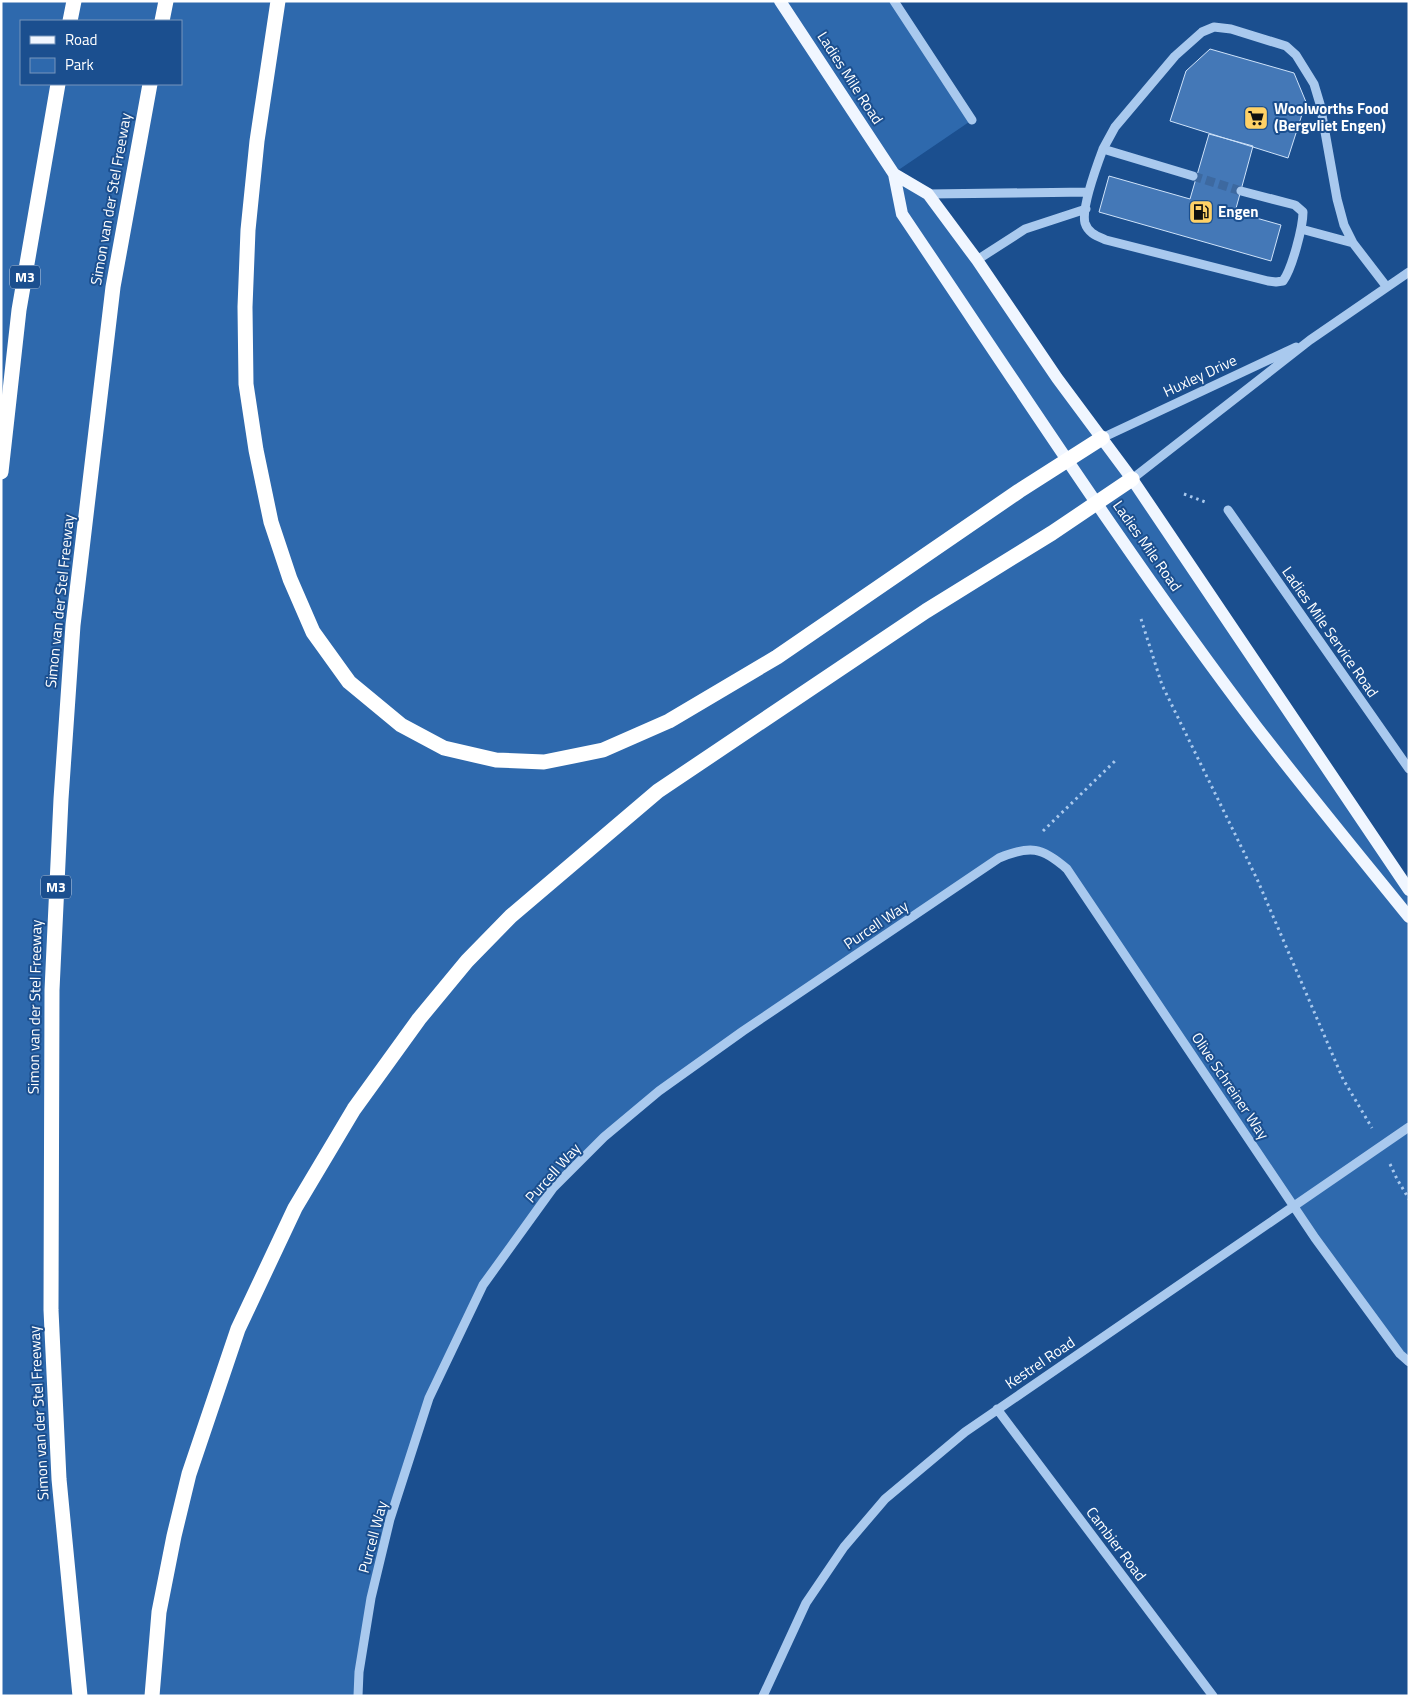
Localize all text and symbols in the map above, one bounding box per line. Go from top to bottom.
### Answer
legend [20,20,182,85]
street label: Ladies Mile Road [812,27,889,129]
text: Road [65,28,97,51]
text: Park [65,53,94,76]
place label: Woolworths Food (Bergvliet Engen) [1274,97,1389,137]
supermarket icon: Woolworths Food (Bergvliet Engen) [1243,105,1269,131]
street label: Simon van der Stel Freeway [84,111,137,287]
fuel station icon: Engen [1188,199,1214,225]
place label: Engen [1218,200,1259,223]
road number: M3 [10,266,40,288]
street label: Huxley Drive [1159,348,1241,403]
street label: Ladies Mile Road [1107,496,1187,596]
street label: Simon van der Stel Freeway [39,513,80,689]
street label: Ladies Mile Service Road [1276,562,1384,702]
road number: M3 [41,876,71,899]
street label: Purcell Way [839,894,913,955]
street label: Simon van der Stel Freeway [21,920,48,1094]
street label: Olive Schreiner Way [1186,1027,1275,1144]
street label: Purcell Way [519,1138,586,1208]
street label: Simon van der Stel Freeway [22,1325,55,1501]
street label: Kestrel Road [1000,1331,1079,1394]
street label: Purcell Way [352,1498,393,1576]
street label: Cambier Road [1081,1502,1152,1586]

